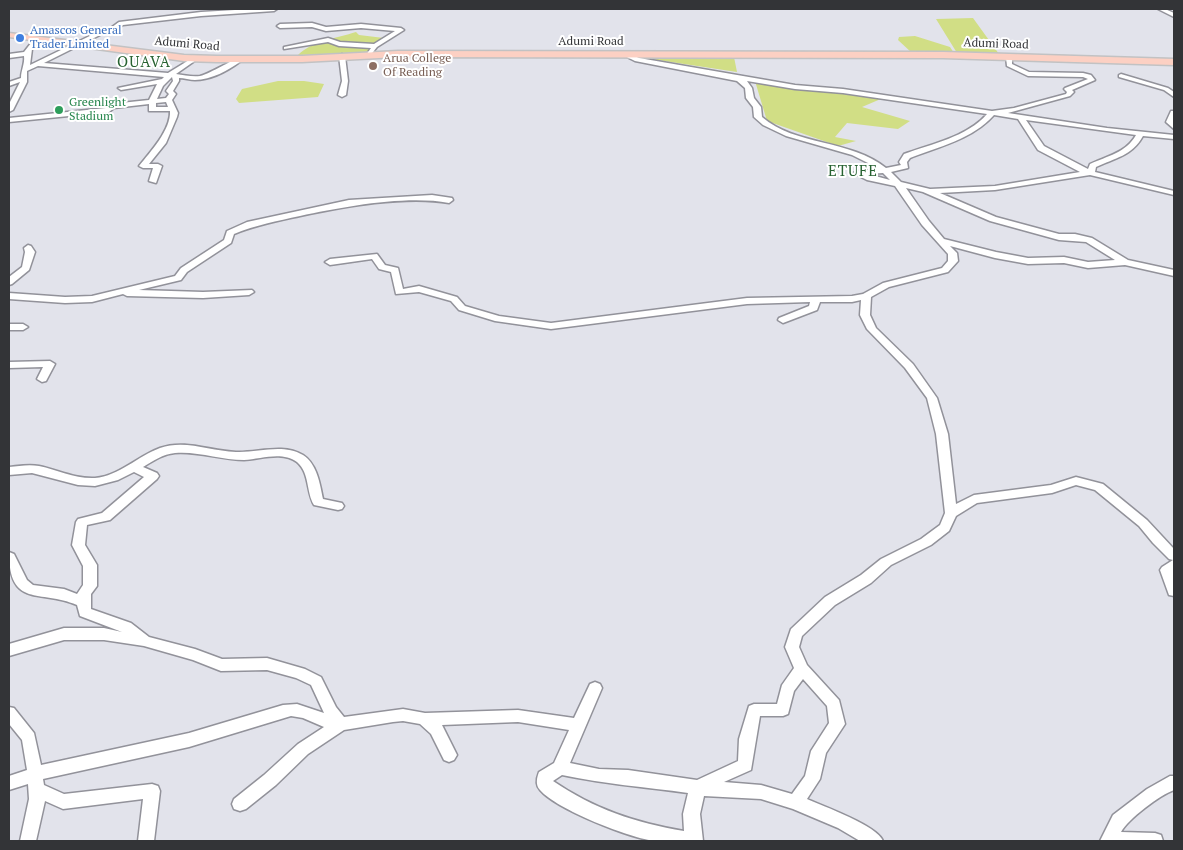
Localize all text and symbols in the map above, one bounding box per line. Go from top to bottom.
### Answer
place label: Amascos General Trader Limited [30,24,122,52]
marker: Amascos General Trader Limited [14,32,26,44]
street label: Adumi Road [154,34,220,54]
street label: Adumi Road [558,35,624,49]
street label: Adumi Road [963,36,1029,52]
place label: Arua College Of Reading [383,52,451,80]
district label: OUAVA [116,54,172,72]
marker: Arua College Of Reading [367,60,379,72]
place label: Greenlight Stadium [69,96,126,124]
marker: Greenlight Stadium [53,104,65,116]
district label: ETUFE [827,163,879,181]

